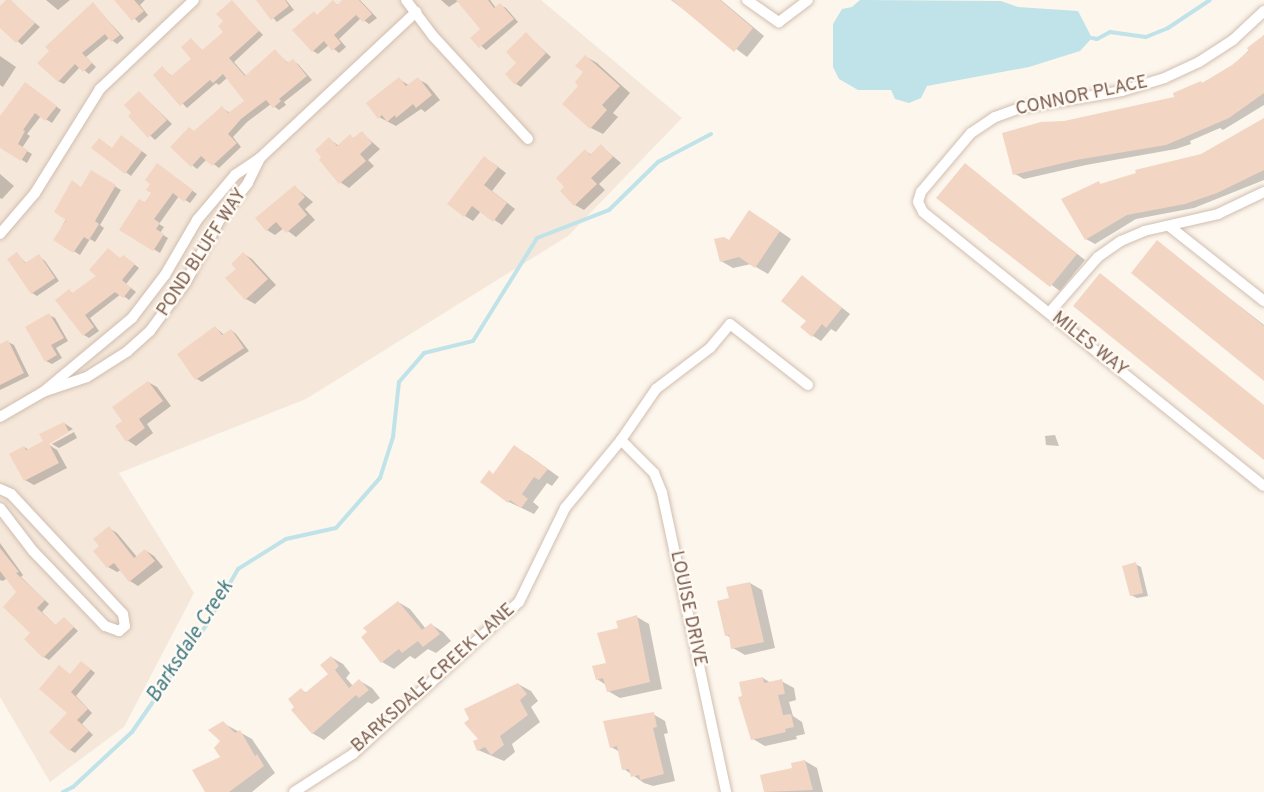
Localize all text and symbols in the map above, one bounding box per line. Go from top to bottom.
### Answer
street label: CONNOR PLACE [1014,72,1150,122]
street label: POND BLUFF WAY [154,185,252,321]
street label: MILES WAY [1047,308,1131,382]
street label: LOUISE DRIVE [664,549,710,669]
water label: Barksdale Creek [143,577,239,707]
street label: BARKSDALE CREEK LANE [348,600,520,758]

